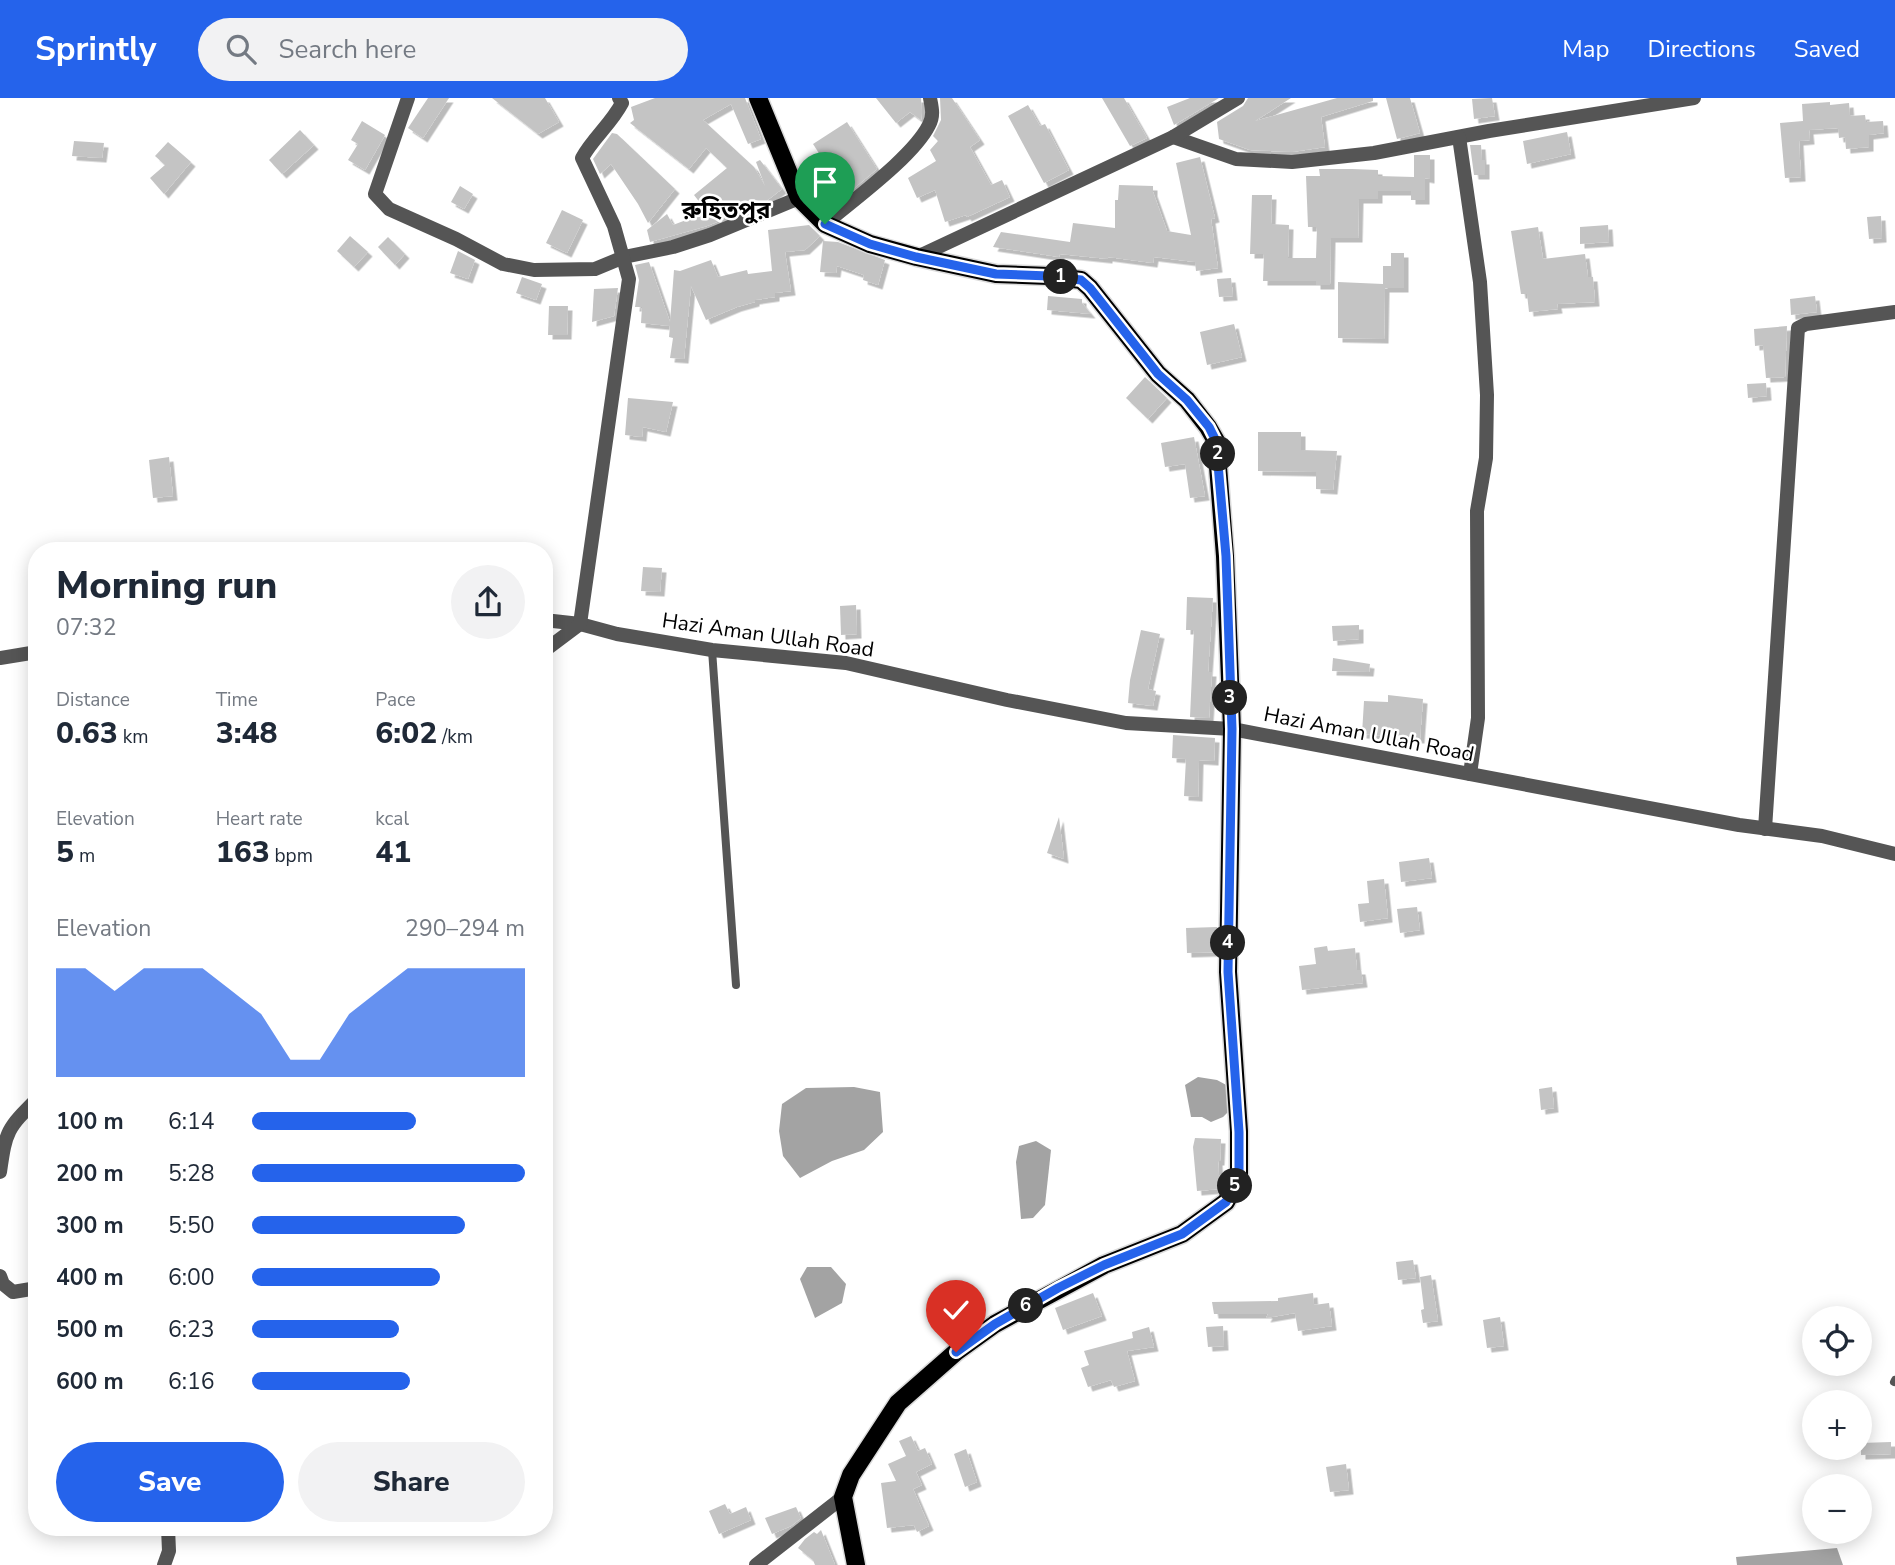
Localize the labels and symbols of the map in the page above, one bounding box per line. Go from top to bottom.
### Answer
pin [795,152,855,224]
district label: রুহিতপুর [681,194,771,226]
pin: 1 [1044,260,1078,294]
pin: 2 [1200,436,1236,472]
street label: Hazi Aman Ullah Road [660,606,876,664]
pin: 3 [1212,680,1248,716]
street label: Hazi Aman Ullah Road [1261,700,1477,768]
pin: 4 [1210,926,1246,960]
pin: 5 [1218,1168,1252,1204]
pin [926,1280,986,1352]
pin: 6 [1009,1288,1044,1324]

